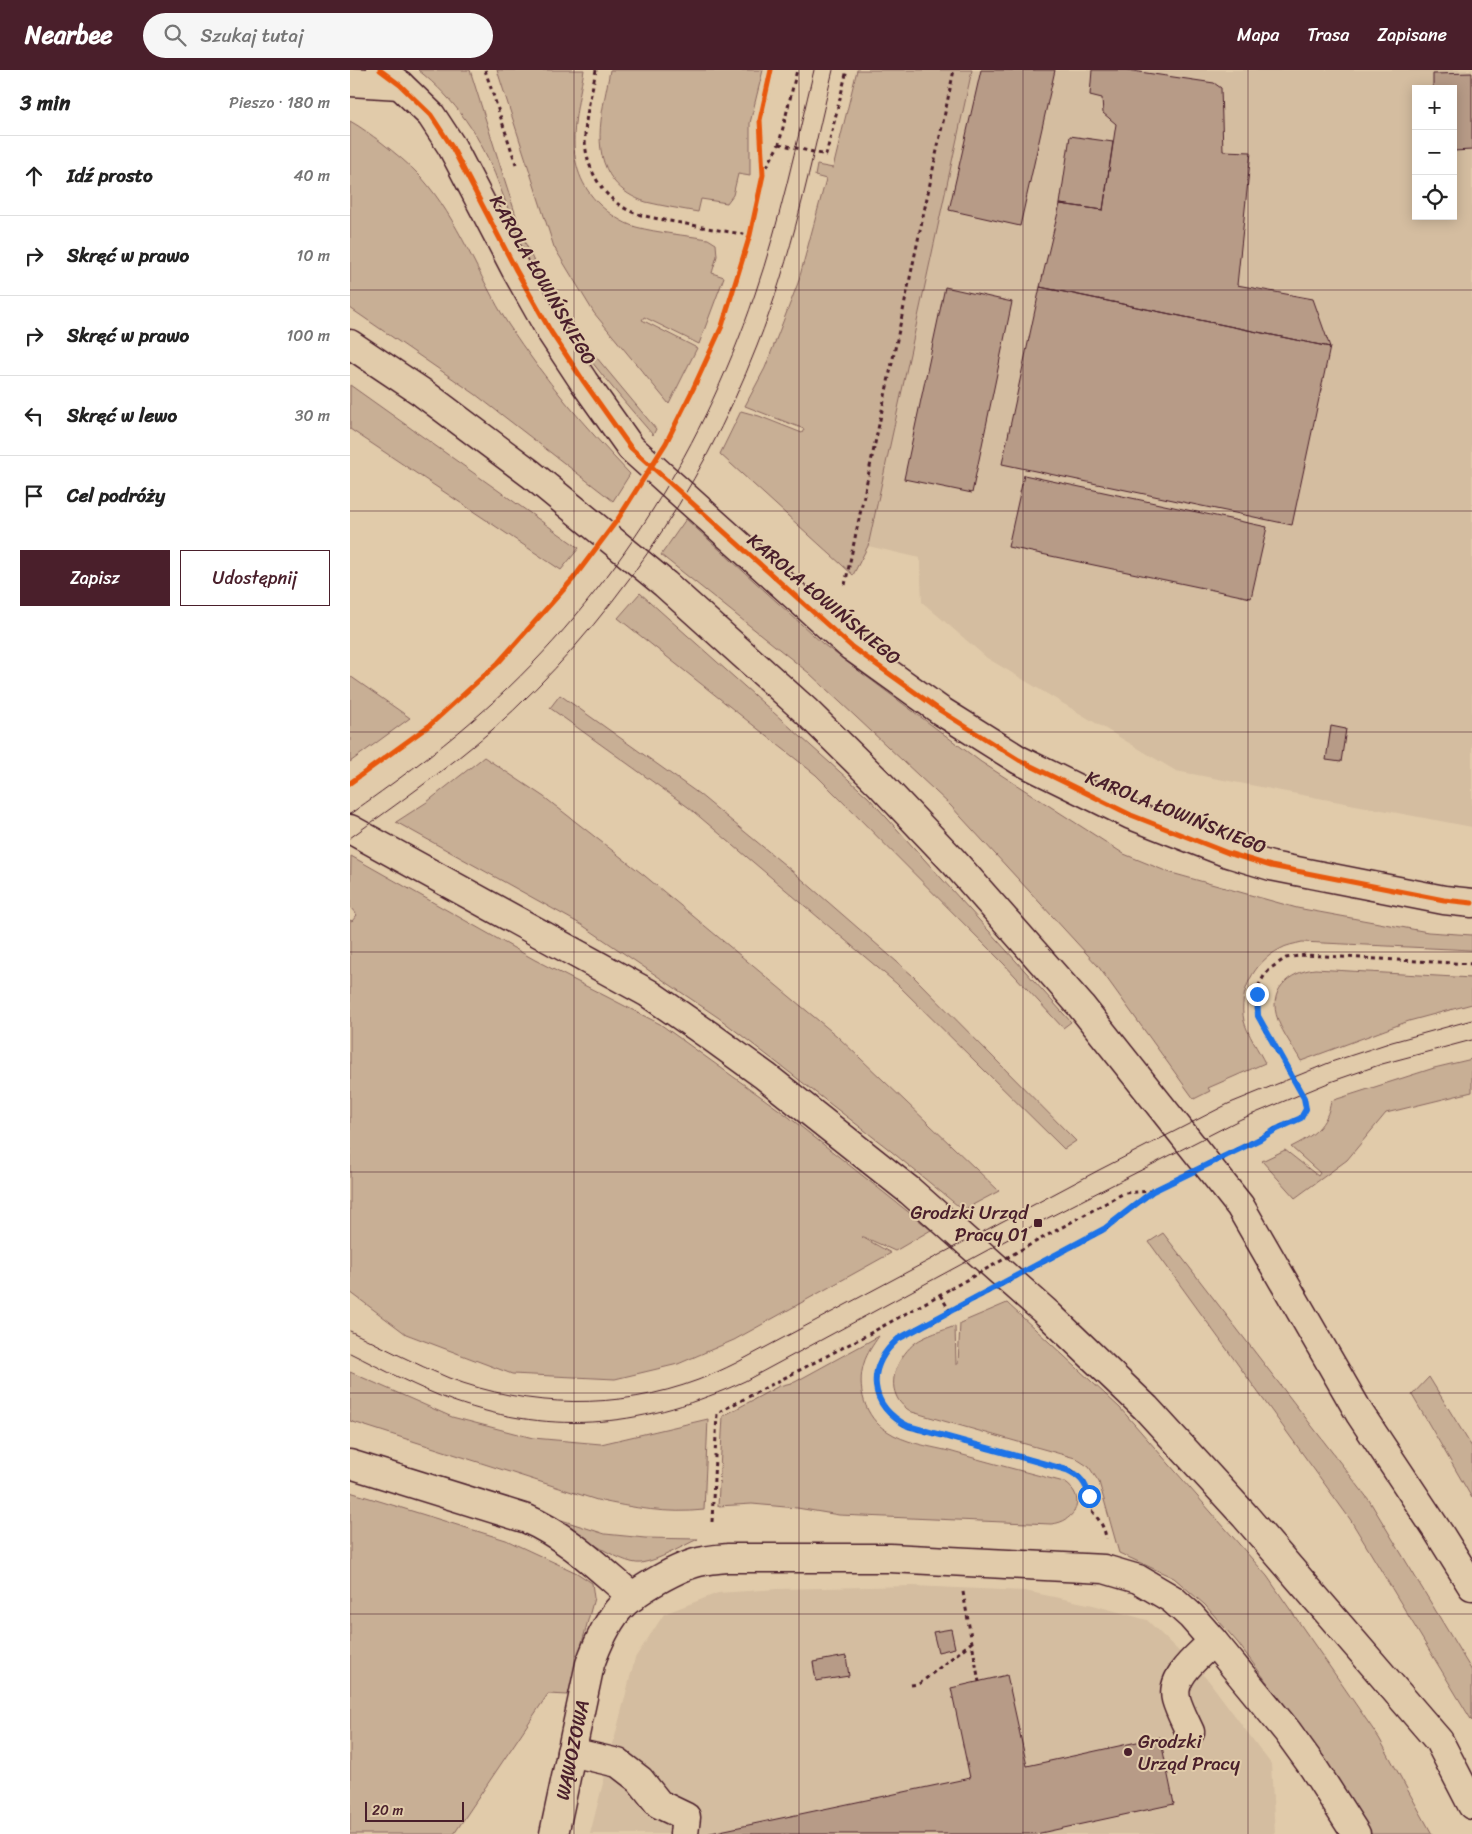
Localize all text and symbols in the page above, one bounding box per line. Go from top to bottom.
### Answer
search box [143,13,493,58]
text: Nearbee [25,14,113,56]
text: Szukaj tutaj [201,19,304,52]
text: Mapa [1237,19,1279,51]
text: Trasa [1307,19,1349,51]
text: Zapisane [1377,19,1447,51]
icon: search [161,21,189,49]
text: 3 min [20,84,70,122]
map controls [1412,85,1457,220]
button: + [1412,85,1457,130]
text: Pieszo · 180 m [229,88,330,117]
button: − [1412,130,1457,175]
text: Idź prosto [67,159,153,192]
text: 40 m [293,161,330,190]
icon: ahead [20,162,48,190]
button: locate [1412,175,1457,220]
street label: KAROLA ŁOWIŃSKIEGO [481,188,605,372]
text: Skręć w prawo [67,239,189,272]
text: 10 m [297,241,330,270]
icon: right [20,242,48,270]
text: Skręć w prawo [67,319,189,352]
text: 100 m [286,321,330,350]
icon: right [20,322,48,350]
text: Skręć w lewo [67,399,177,432]
text: 30 m [295,401,330,430]
icon: left [20,402,48,430]
text: Cel podróży [67,479,165,512]
icon: arrive [20,482,48,510]
street label: KAROLA ŁOWIŃSKIEGO [740,524,908,674]
button: Zapisz [20,550,170,606]
button: Udostępnij [180,550,330,606]
street label: KAROLA ŁOWIŃSKIEGO [1081,761,1271,863]
route end [1246,983,1269,1006]
place label: Grodzki Urząd Pracy 01 [910,1196,1030,1251]
marker: Grodzki Urząd Pracy 01 [1032,1217,1044,1229]
route start [1078,1485,1101,1508]
street label: WĄWOZOWA [545,1697,598,1803]
place label: Grodzki Urząd Pracy [1138,1725,1240,1780]
marker: Grodzki Urząd Pracy [1122,1746,1134,1758]
text: 20 m [372,1798,403,1823]
scale bar [365,1799,464,1822]

